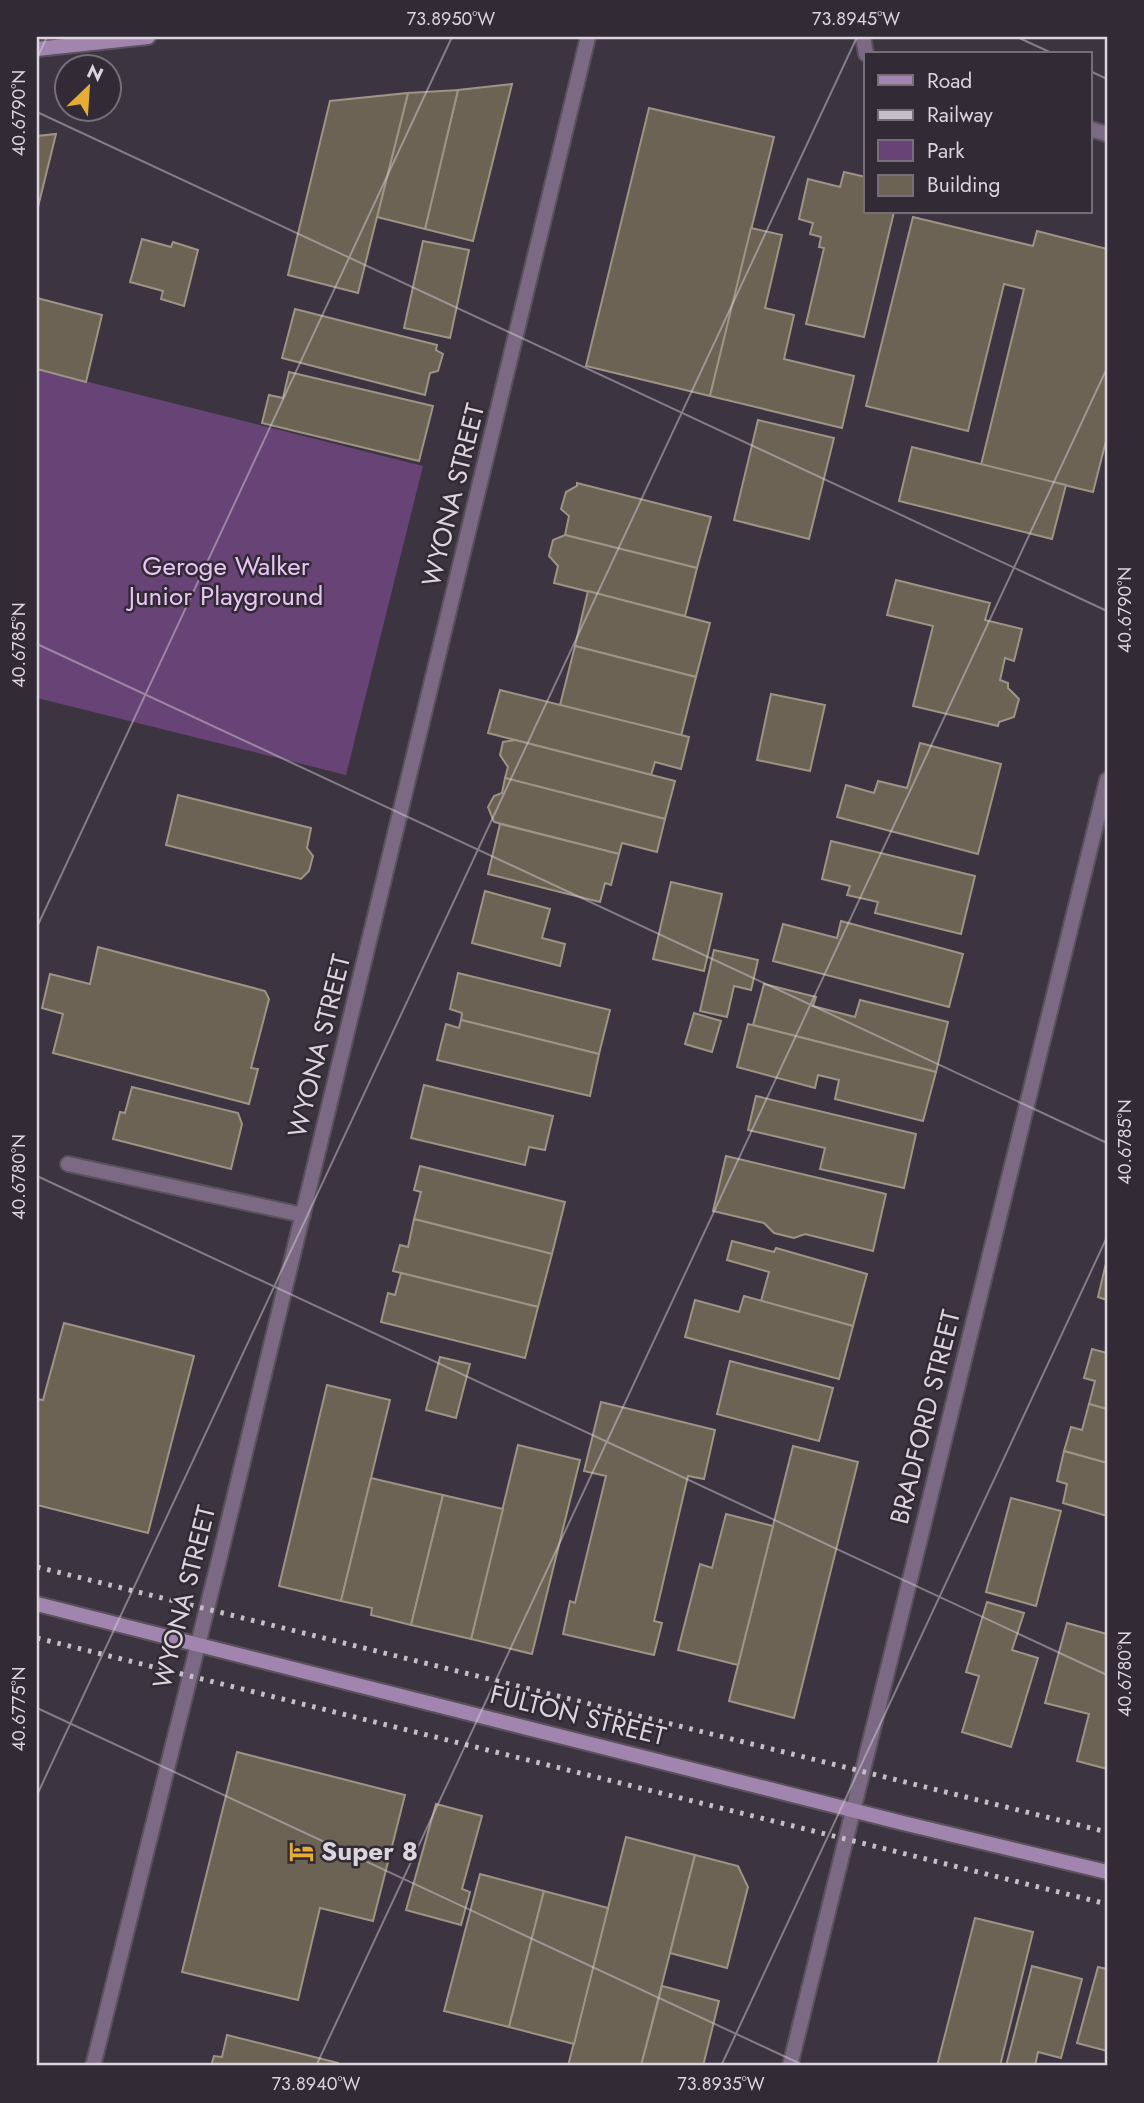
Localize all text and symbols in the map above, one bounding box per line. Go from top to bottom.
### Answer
text: 73.8950°W [407,6,495,32]
text: 73.8945°W [812,6,900,32]
north arrow [52,52,122,122]
legend [864,52,1092,214]
text: N [82,58,108,88]
text: Road [927,66,972,96]
text: 40.6790°N [6,70,32,156]
text: Railway [927,100,993,130]
text: Park [927,136,965,166]
text: Building [927,170,1000,200]
street label: WYONA STREET [412,400,494,590]
park label: Geroge Walker Junior Playground [126,547,323,615]
text: 40.6790°N [1112,567,1138,653]
text: 40.6785°N [6,602,32,688]
street label: WYONA STREET [278,951,360,1141]
text: 40.6785°N [1112,1099,1138,1185]
text: 40.6780°N [6,1134,32,1220]
street label: BRADFORD STREET [880,1306,970,1528]
street label: WYONA STREET [143,1502,225,1692]
text: 40.6780°N [1112,1631,1138,1717]
text: 40.6775°N [6,1666,32,1752]
street label: FULTON STREET [486,1675,670,1755]
place label: Super 8 [321,1832,418,1870]
hotel icon: Super 8 [287,1837,315,1865]
text: 73.8940°W [272,2071,361,2097]
text: 73.8935°W [677,2071,765,2097]

